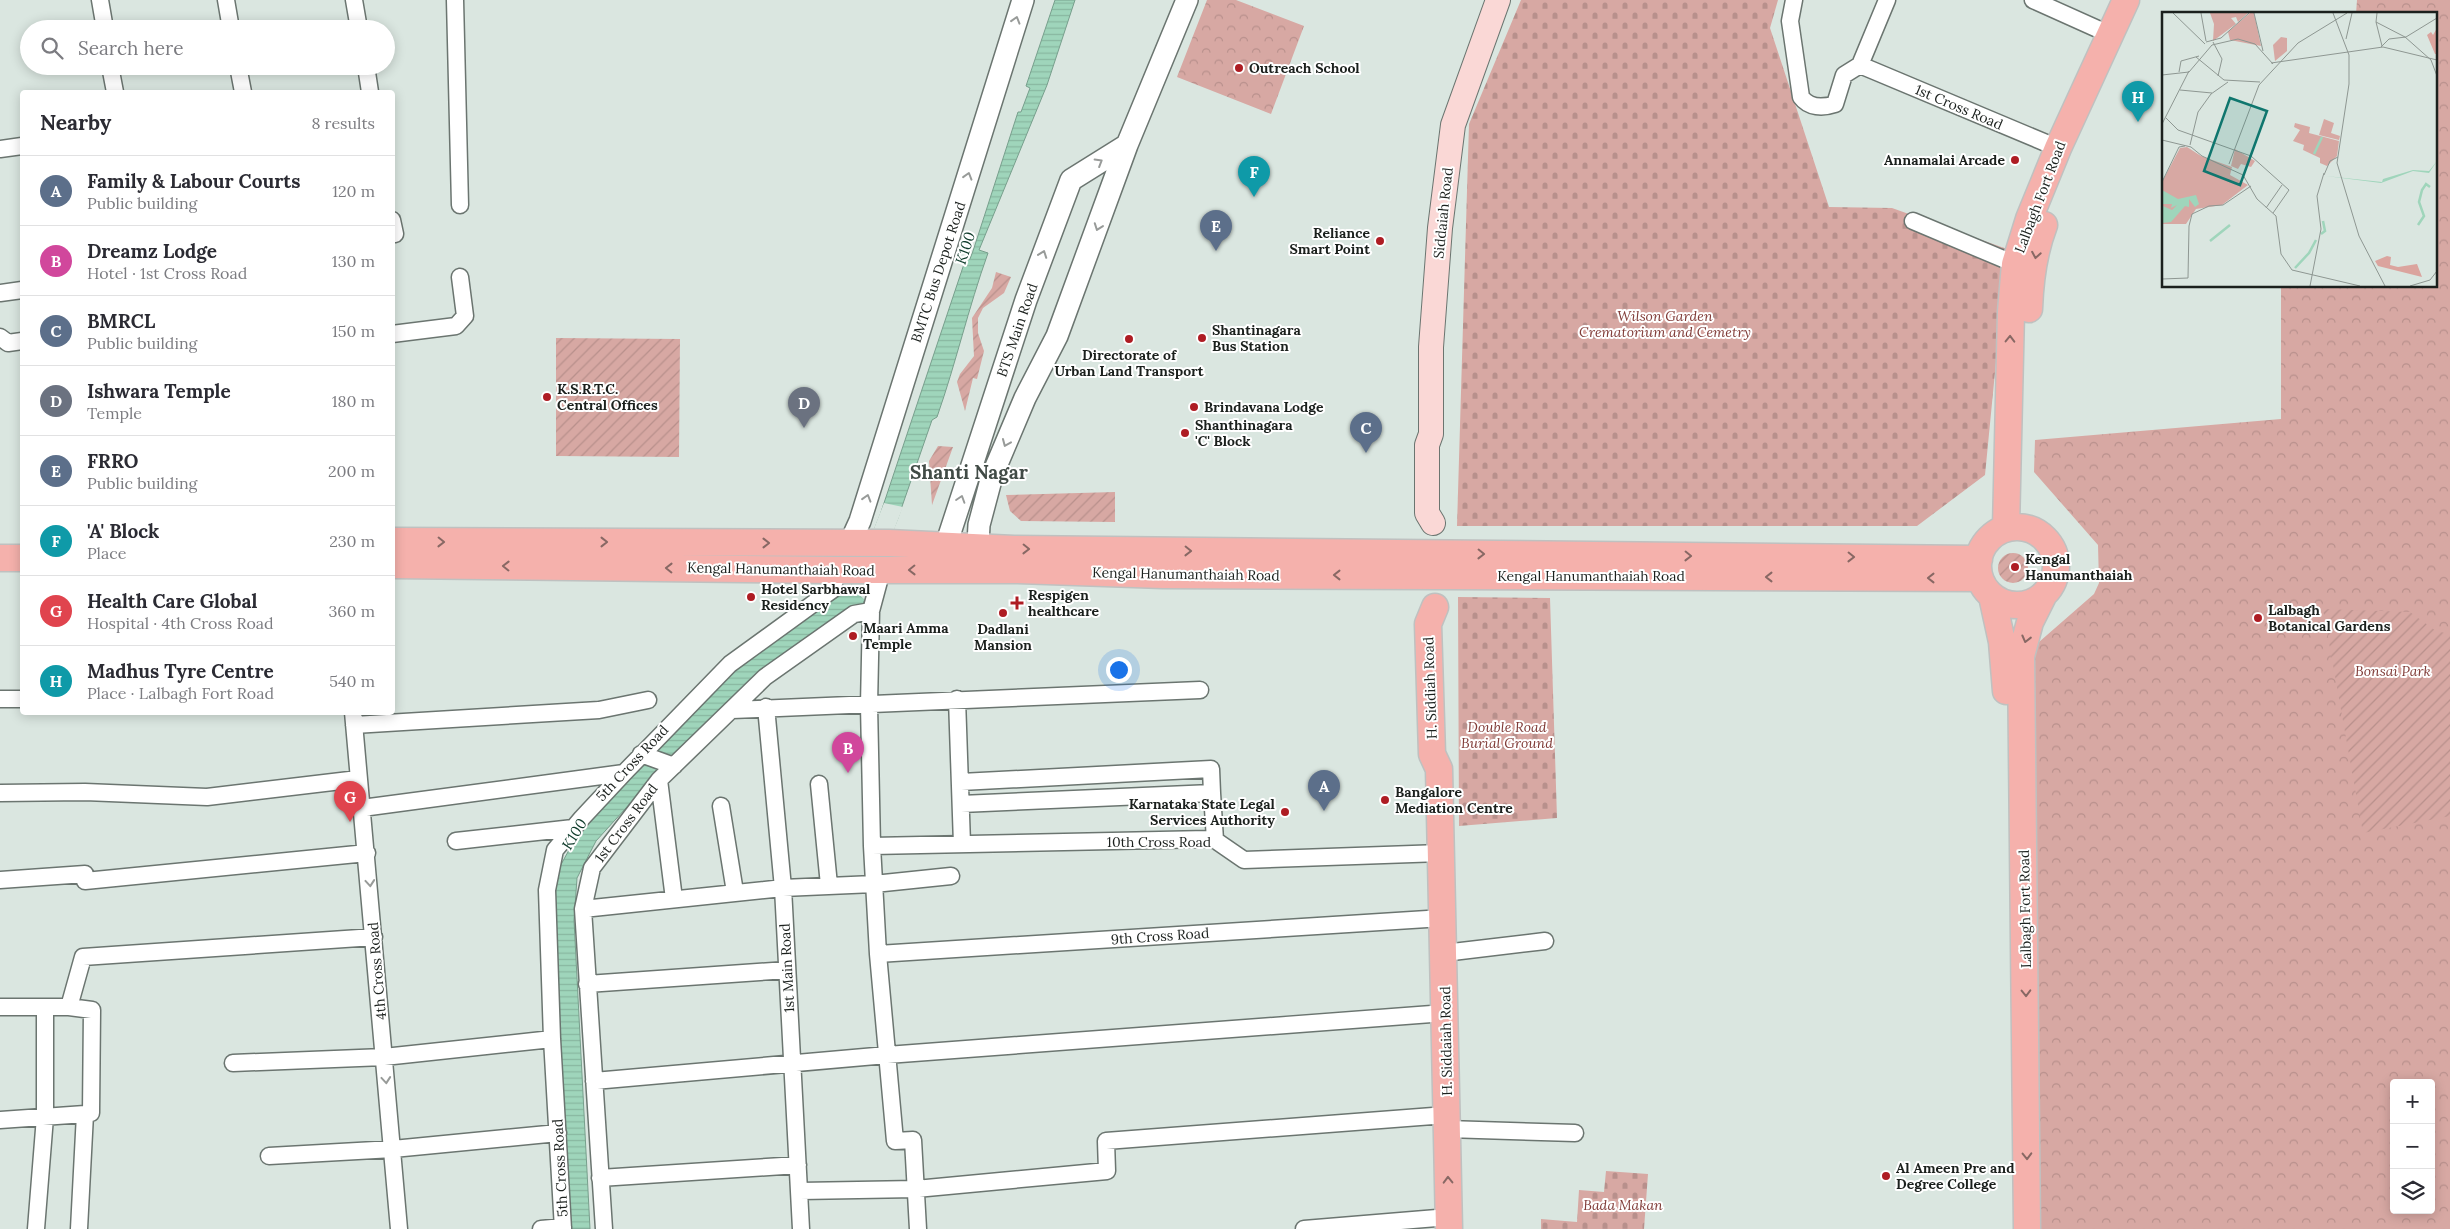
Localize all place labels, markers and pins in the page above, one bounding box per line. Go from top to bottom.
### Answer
place label: Outreach School [1249,59,1360,77]
marker: Outreach School [1233,62,1245,74]
pin: H [2122,81,2154,122]
place label: Annamalai Arcade [1884,151,2005,169]
marker: Annamalai Arcade [2009,154,2021,166]
pin: F [1238,156,1270,197]
pin: E [1200,210,1232,251]
place label: Reliance Smart Point [1290,224,1370,258]
marker: Reliance Smart Point [1374,235,1386,247]
place label: Shantinagara Bus Station [1212,321,1302,355]
marker: Shantinagara Bus Station [1196,332,1208,344]
marker: Directorate of Urban Land Transport [1123,333,1135,345]
place label: Directorate of Urban Land Transport [1054,346,1204,380]
place label: K.S.R.T.C. Central Offices [557,380,658,414]
pin: D [788,387,820,428]
marker: K.S.R.T.C. Central Offices [541,391,553,403]
place label: Brindavana Lodge [1204,398,1324,416]
marker: Brindavana Lodge [1188,401,1200,413]
pin: C [1350,412,1382,453]
place label: Shanthinagara 'C' Block [1195,416,1293,450]
marker: Shanthinagara 'C' Block [1179,427,1191,439]
place label: Kengal Hanumanthaiah [2025,550,2133,584]
marker: Kengal Hanumanthaiah [2009,561,2021,573]
place label: Hotel Sarbhawal Residency [761,580,871,614]
place label: Respigen healthcare [1028,586,1100,620]
marker: Hotel Sarbhawal Residency [745,591,757,603]
marker: Respigen healthcare [1010,596,1024,610]
place label: Lalbagh Botanical Gardens [2268,601,2391,635]
marker: Dadlani Mansion [997,607,1009,619]
marker: Lalbagh Botanical Gardens [2252,612,2264,624]
place label: Maari Amma Temple [863,619,949,653]
place label: Dadlani Mansion [974,620,1032,654]
marker: Maari Amma Temple [847,630,859,642]
pin: B [832,732,864,773]
pin: A [1308,770,1340,811]
pin: G [334,781,366,822]
place label: Bangalore Mediation Centre [1395,783,1513,817]
marker: Bangalore Mediation Centre [1379,794,1391,806]
place label: Karnataka State Legal Services Authority [1129,795,1276,829]
marker: Karnataka State Legal Services Authority [1279,806,1291,818]
place label: Al Ameen Pre and Degree College [1896,1159,2015,1193]
marker: Al Ameen Pre and Degree College [1880,1170,1892,1182]

